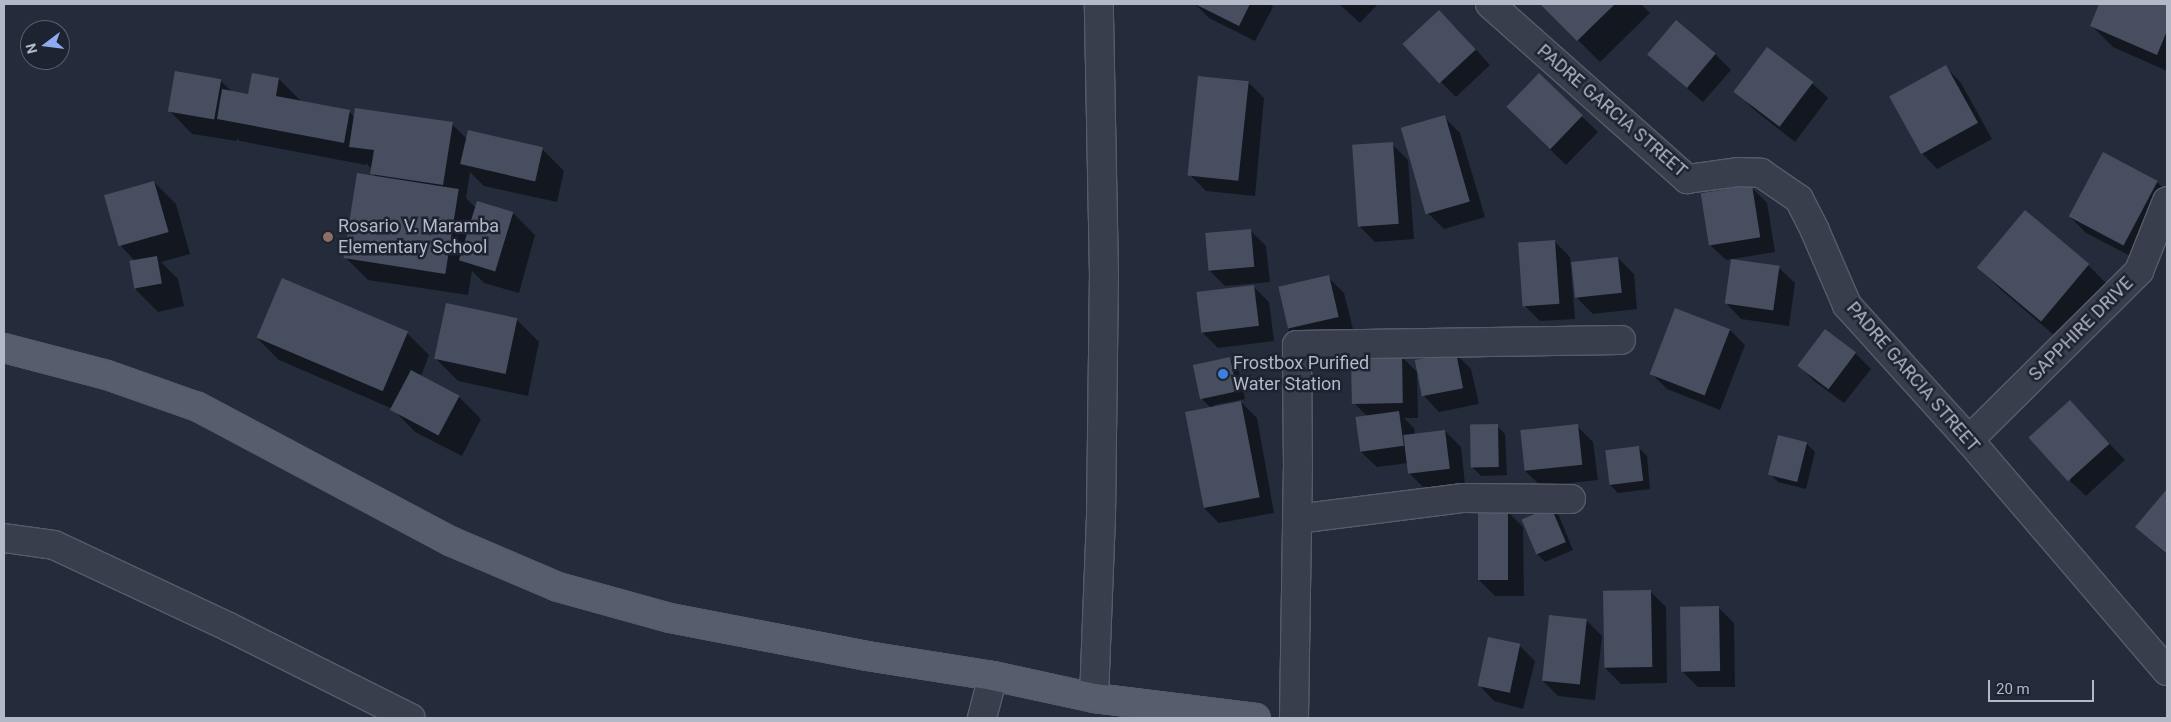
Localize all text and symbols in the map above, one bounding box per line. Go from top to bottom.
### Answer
north arrow [20,20,70,70]
street label: PADRE GARCIA STREET [1533,40,1691,182]
text: N [22,42,40,55]
place label: Rosario V. Maramba Elementary School [338,216,499,258]
marker: Rosario V. Maramba Elementary School [322,231,334,243]
street label: SAPPHIRE DRIVE [2025,273,2137,385]
street label: PADRE GARCIA STREET [1842,298,1984,456]
place label: Frostbox Purified Water Station [1233,353,1369,396]
marker: Frostbox Purified Water Station [1217,368,1229,380]
scale bar [1991,670,2097,702]
text: 20 m [1996,680,2030,698]

